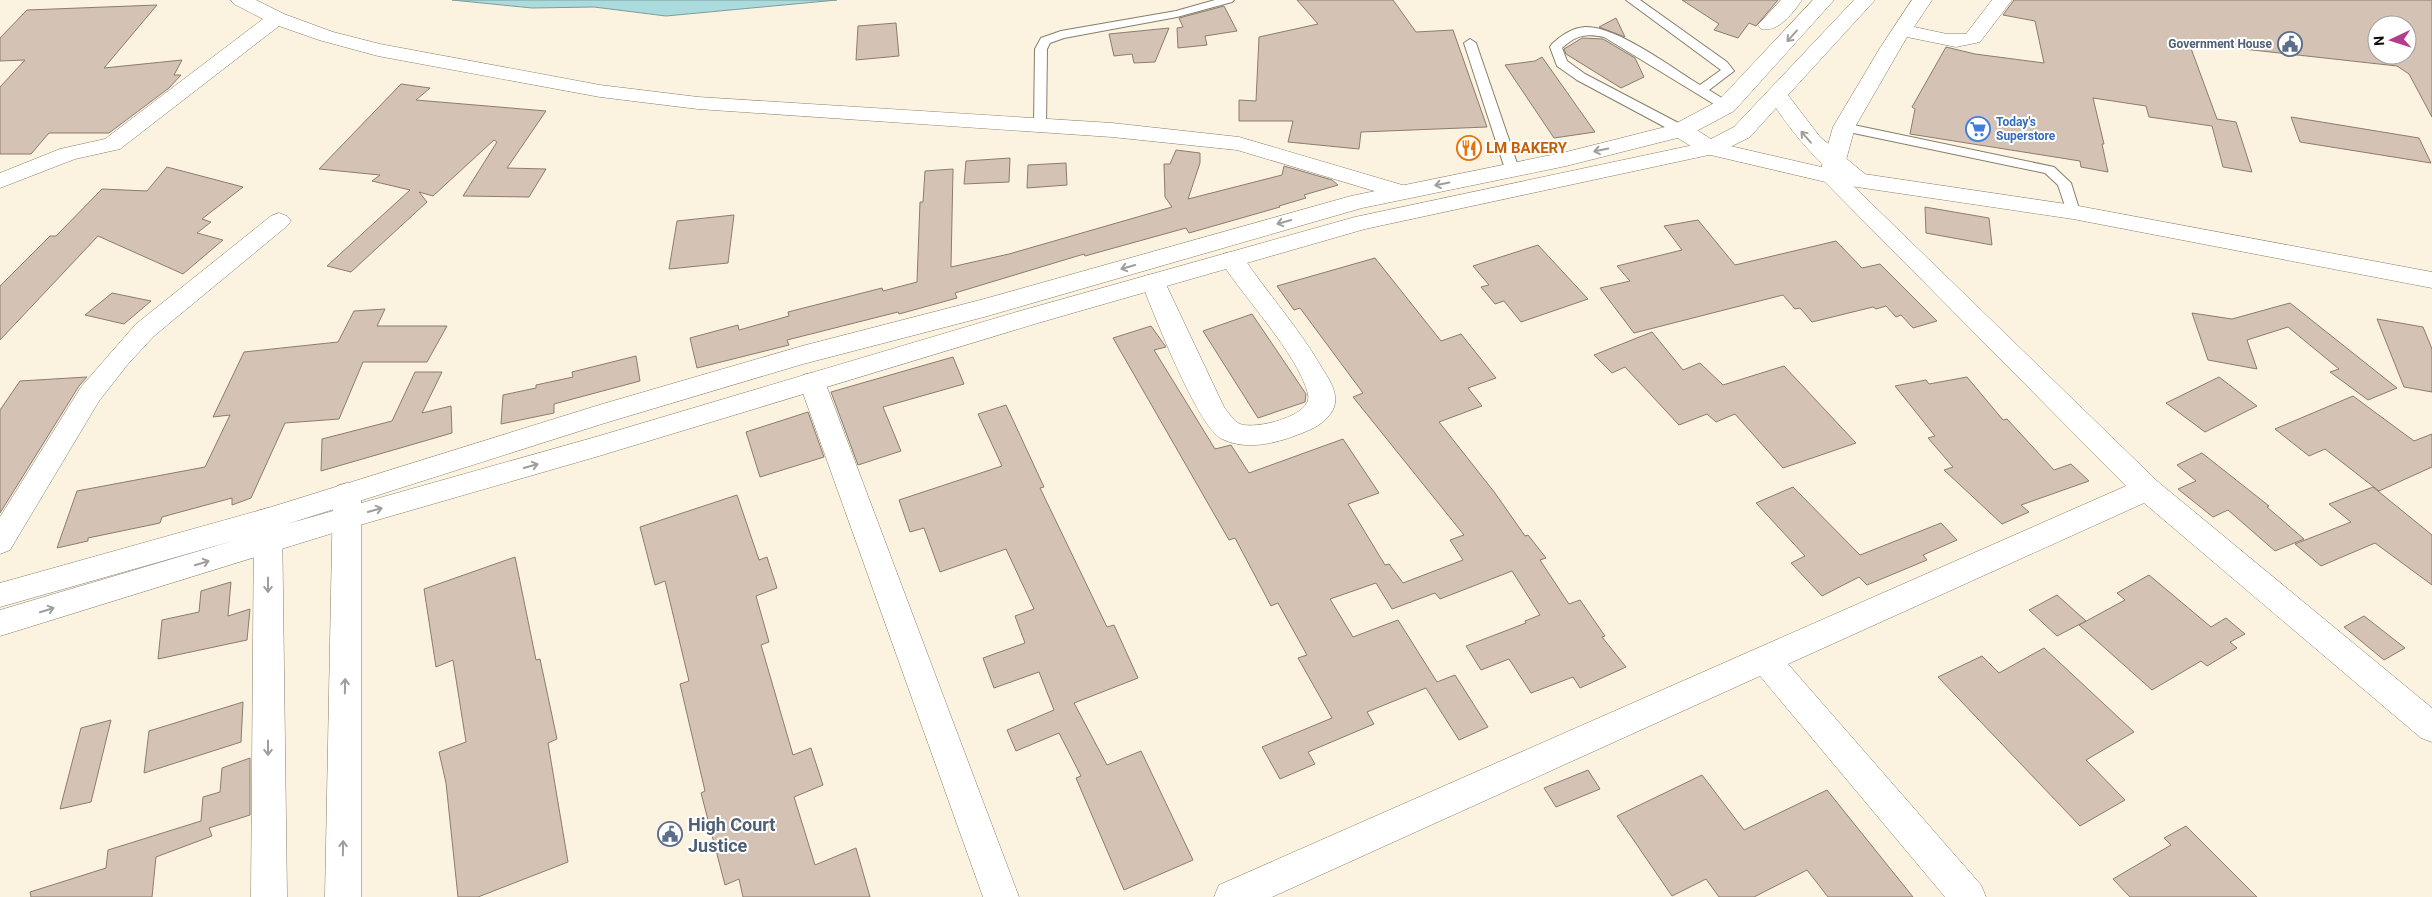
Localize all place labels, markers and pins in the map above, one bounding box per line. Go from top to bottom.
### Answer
public building icon: Government House [2277,31,2303,57]
place label: Government House [2168,37,2273,51]
place label: Today's Superstore [1996,115,2056,143]
supermarket icon: Today's Superstore [1965,116,1991,142]
restaurant icon: LM BAKERY [1456,135,1482,161]
place label: LM BAKERY [1486,139,1568,157]
place label: High Court Justice [688,814,775,856]
public building icon: High Court Justice [657,821,683,847]

